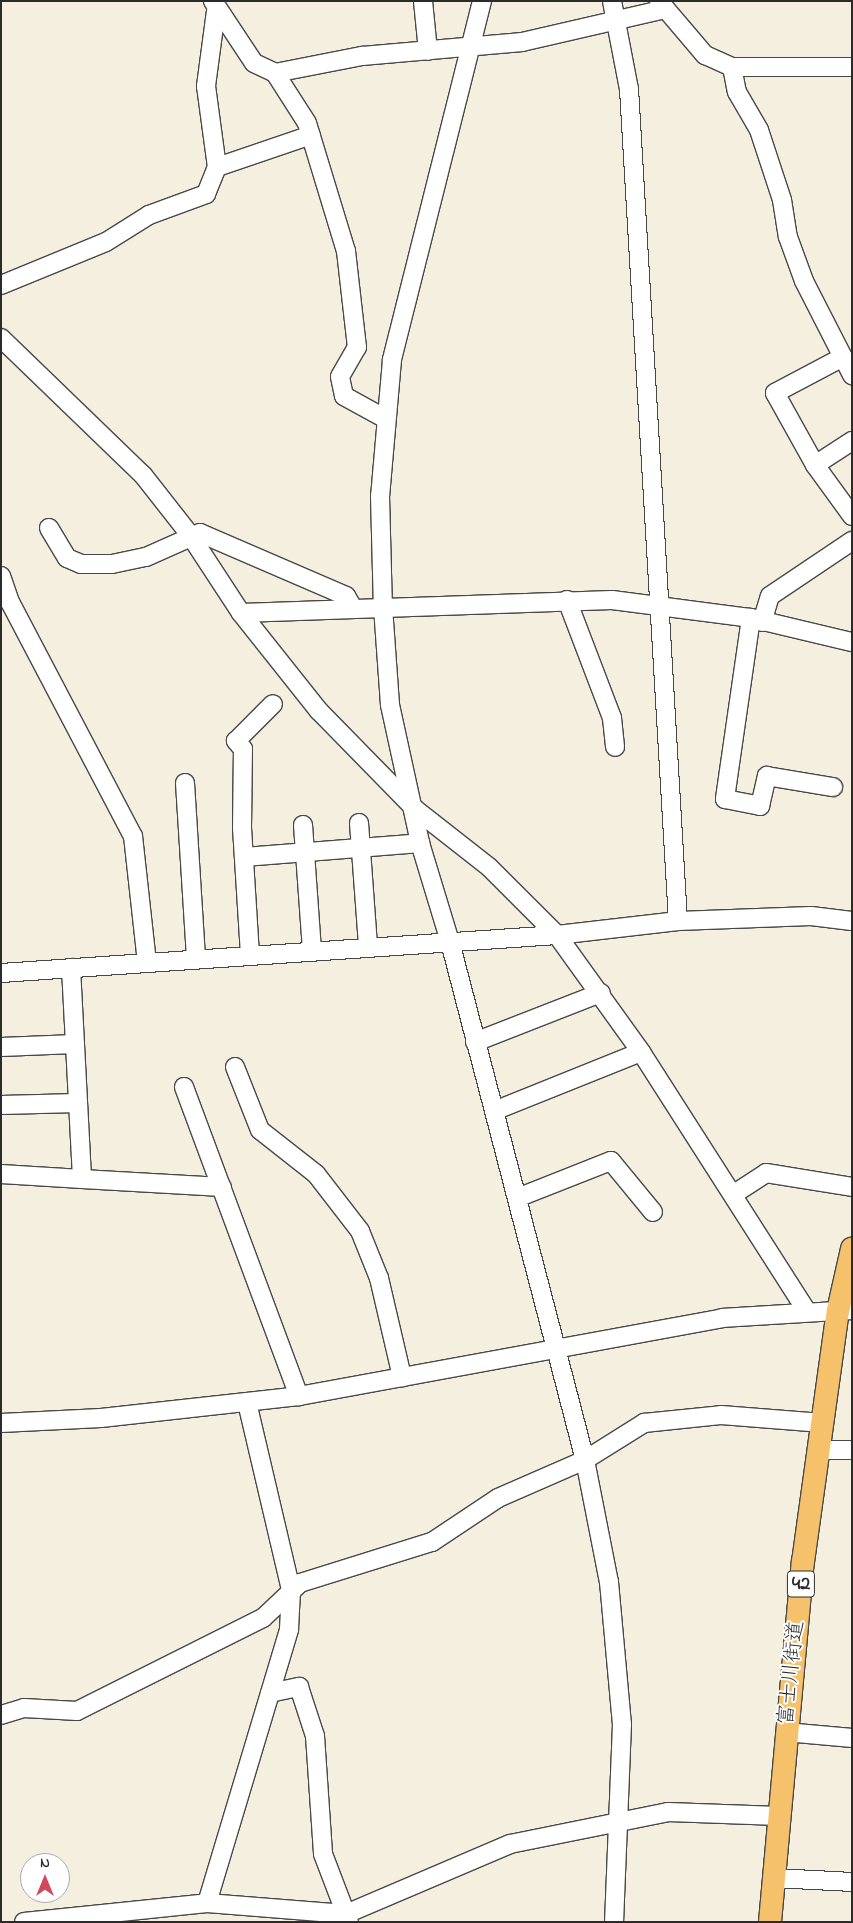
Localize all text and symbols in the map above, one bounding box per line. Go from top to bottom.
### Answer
road number: 42 [786,1566,816,1602]
street label: 富士川街道 [774,1619,810,1727]
north arrow [20,1853,70,1903]
text: N [40,1853,50,1874]

